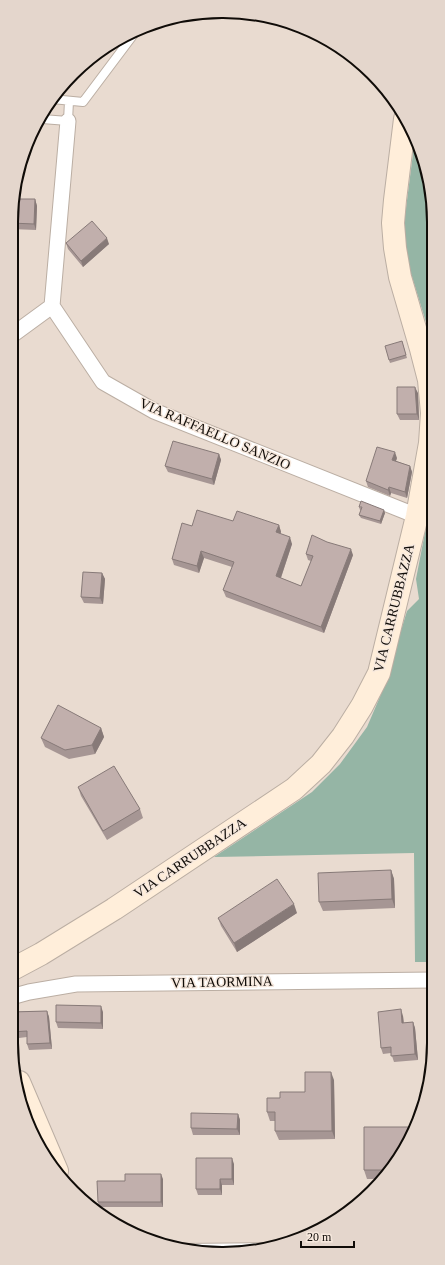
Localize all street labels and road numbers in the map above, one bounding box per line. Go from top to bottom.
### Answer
street label: VIA RAFFAELLO SANZIO [137,395,293,473]
street label: VIA CARRUBBAZZA [371,541,417,674]
street label: VIA CARRUBBAZZA [131,814,250,901]
street label: VIA TAORMINA [171,974,274,990]

